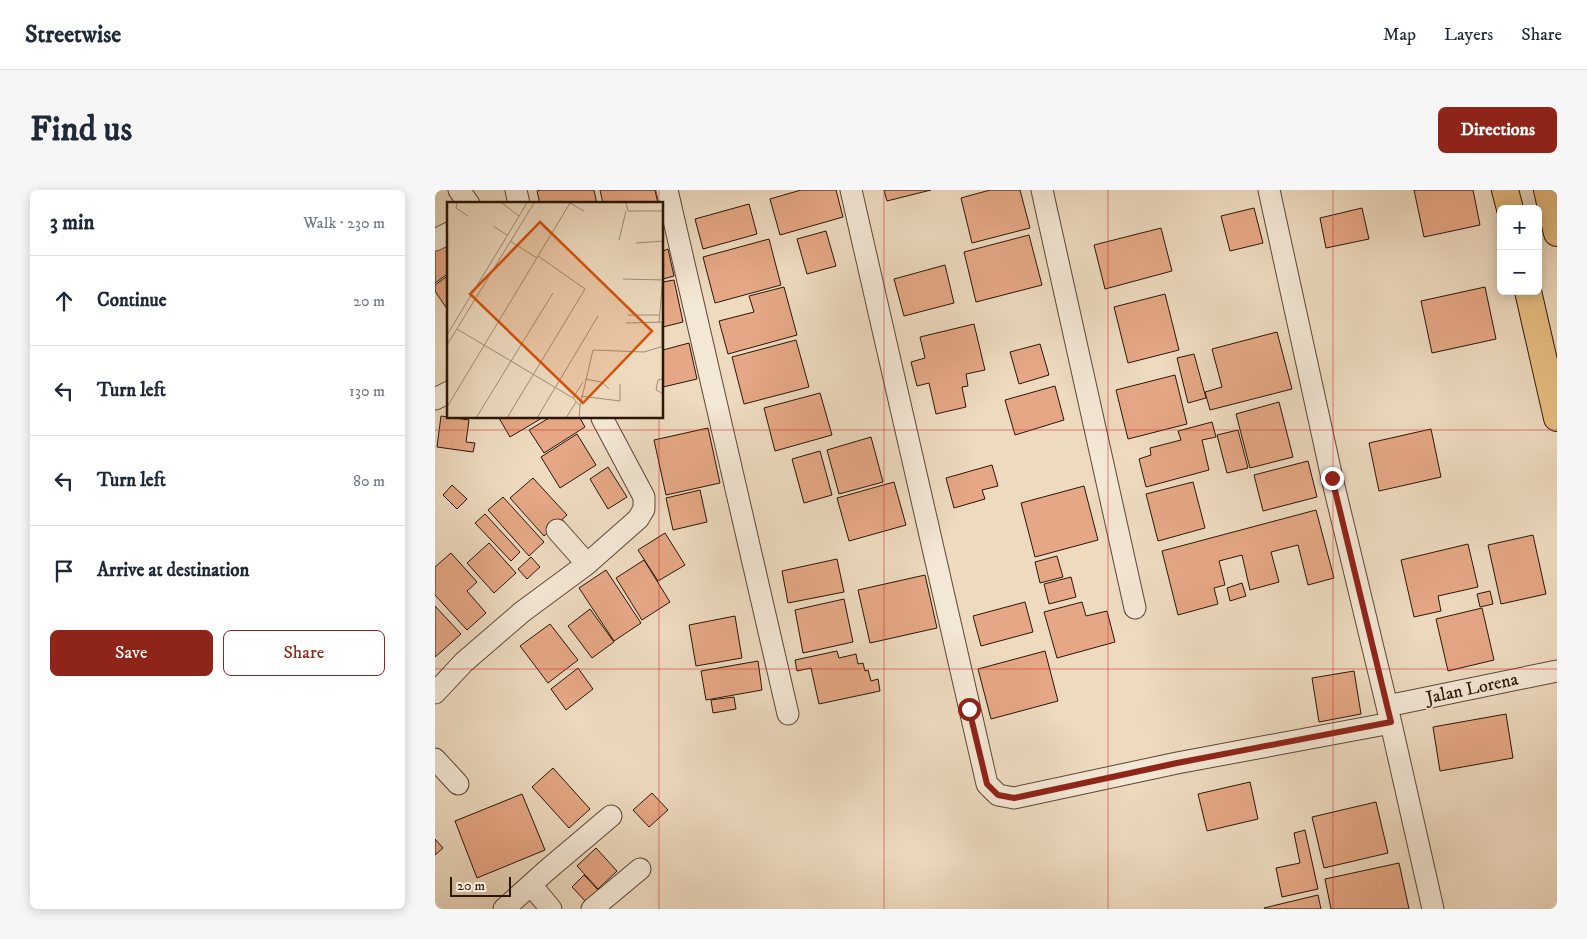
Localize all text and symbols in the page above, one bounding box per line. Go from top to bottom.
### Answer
text: Streetwise [25,20,121,50]
text: Map [1383,24,1416,46]
text: Layers [1444,24,1493,46]
text: Share [1521,24,1562,46]
button: Directions [1438,107,1557,153]
text: Find us [30,108,132,152]
inset map [447,202,664,419]
map controls [1497,205,1542,295]
button: + [1497,205,1542,250]
text: 3 min [50,210,95,236]
text: Walk · 230 m [303,213,385,233]
button: − [1497,250,1542,295]
icon: ahead [50,287,78,315]
text: Continue [97,289,167,312]
text: 20 m [353,291,385,311]
icon: left [50,377,78,405]
text: Turn left [97,379,166,402]
text: 130 m [349,381,385,401]
icon: left [50,467,78,495]
route end [1321,467,1344,490]
text: Turn left [97,469,166,492]
text: 80 m [353,471,385,491]
icon: arrive [50,557,78,585]
text: Arrive at destination [97,559,249,582]
button: Save [50,630,213,676]
button: Share [223,630,385,676]
street label: Jalan Lorena [1422,668,1521,710]
route start [958,698,981,721]
scale bar [450,874,511,897]
text: 20 m [457,877,485,895]

